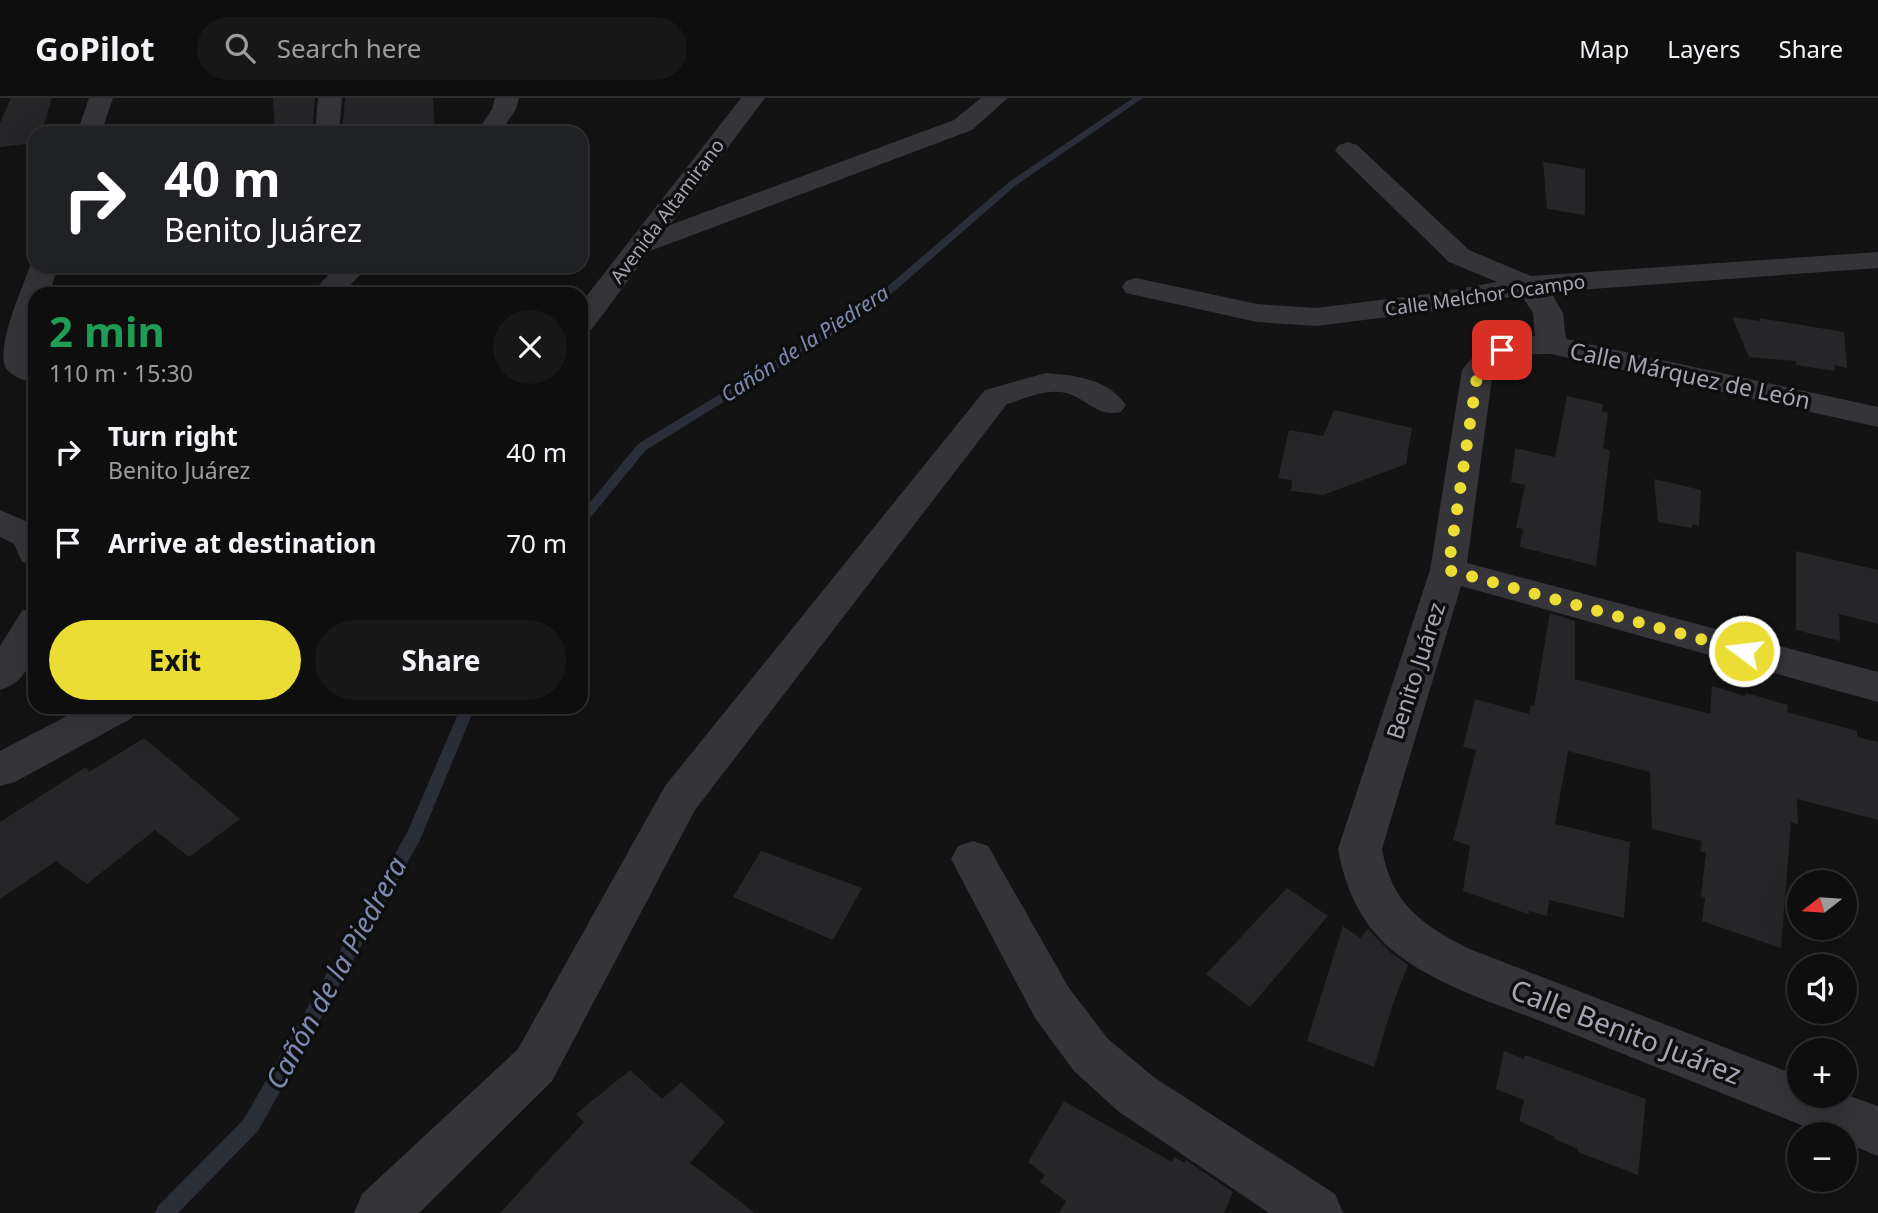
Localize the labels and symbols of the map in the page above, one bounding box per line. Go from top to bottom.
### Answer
street label: Avenida Altamirano [604,133,730,289]
street label: Calle Melchor Ocampo [1383,268,1587,322]
water label: Cañón de la Piedrera [715,278,894,408]
pin [1472,320,1532,380]
street label: Calle Márquez de León [1567,334,1813,416]
street label: Benito Juárez [1378,598,1452,743]
position arrow [1707,614,1781,688]
water label: Cañón de la Piedrera [255,850,415,1095]
north arrow [1787,870,1857,940]
street label: Calle Benito Juárez [1506,970,1747,1093]

